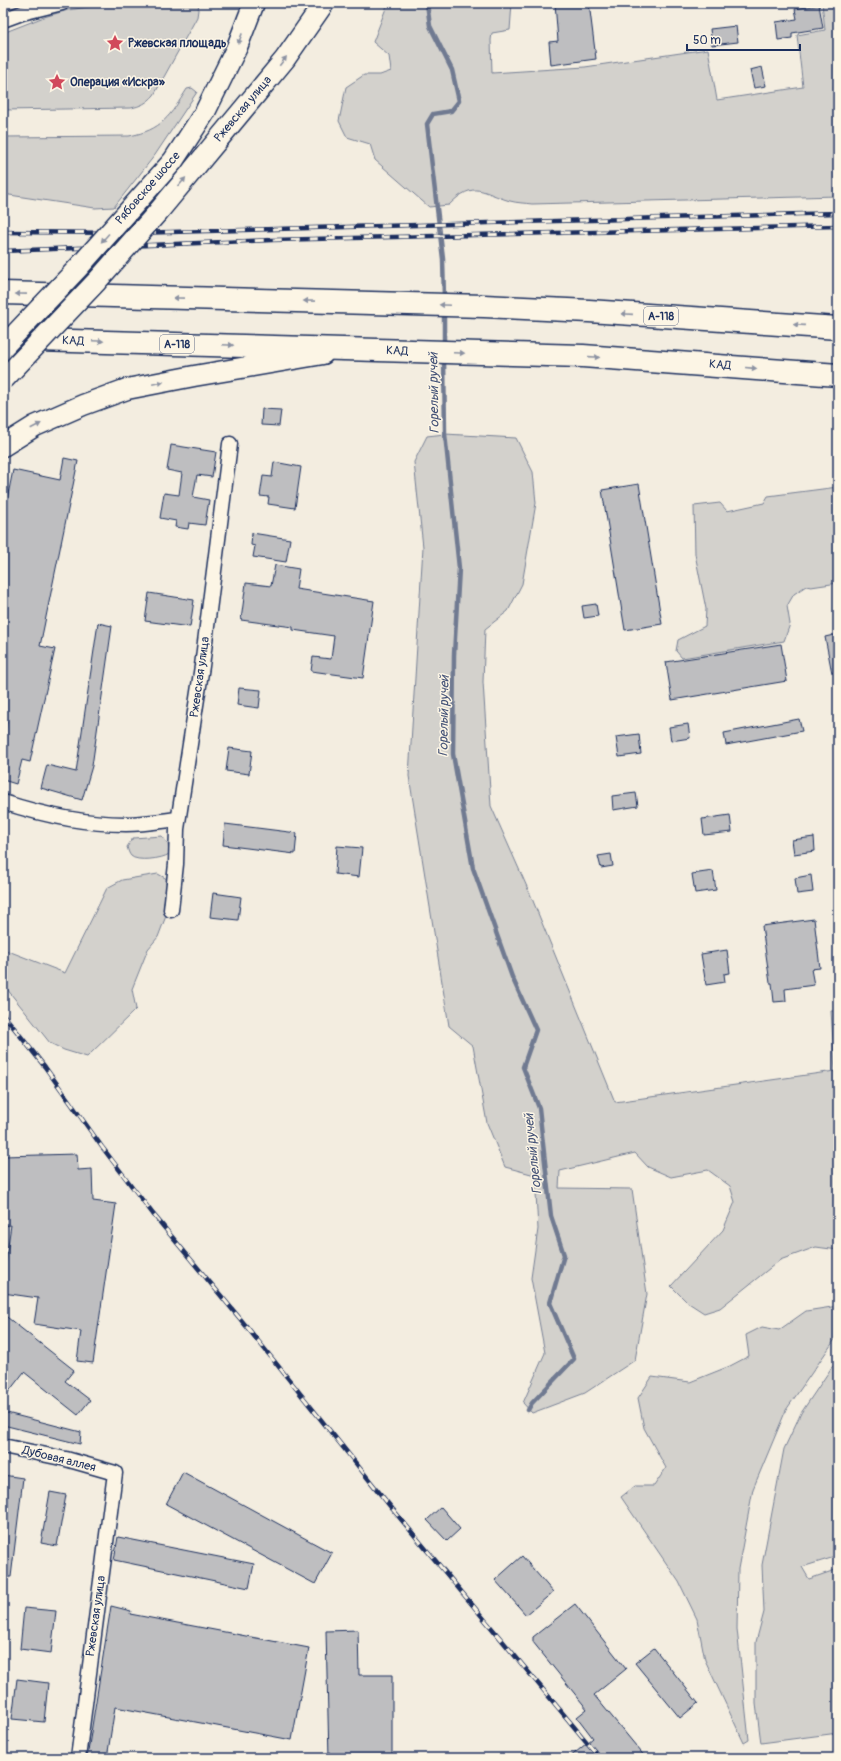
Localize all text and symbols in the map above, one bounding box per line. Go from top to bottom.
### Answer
scale bar [687,26,800,52]
place icon: Ржевская площадь [105,33,125,53]
text: 50 m [693,33,721,48]
one-way arrow [236,34,242,46]
place label: Ржевская площадь [128,36,227,51]
one-way arrow [279,55,287,66]
place icon: Операция «Искра» [47,72,67,92]
street label: Ржевская улица [211,73,275,145]
place label: Операция «Искра» [70,75,166,90]
street label: Рябовское шоссе [112,149,184,227]
one-way arrow [178,177,187,188]
one-way arrow [100,233,110,243]
one-way arrow [14,291,27,297]
one-way arrow [172,295,185,301]
one-way arrow [302,298,315,304]
one-way arrow [438,302,451,308]
road number: А-118 [644,307,678,325]
one-way arrow [621,310,633,317]
one-way arrow [793,322,805,329]
street label: КАД [62,333,85,349]
road number: А-118 [160,335,194,353]
one-way arrow [92,338,104,345]
one-way arrow [222,342,234,349]
street label: КАД [386,343,409,359]
one-way arrow [453,349,465,356]
water label: Горелый ручей [425,351,443,434]
one-way arrow [588,353,600,360]
street label: КАД [708,357,732,373]
one-way arrow [745,365,757,371]
one-way arrow [152,380,165,386]
one-way arrow [31,423,42,429]
street label: Ржевская улица [187,635,213,718]
water label: Горелый ручей [435,674,453,757]
water label: Горелый ручей [521,1111,545,1195]
street label: Дубовая аллея [20,1442,98,1475]
street label: Ржевская улица [83,1574,109,1657]

